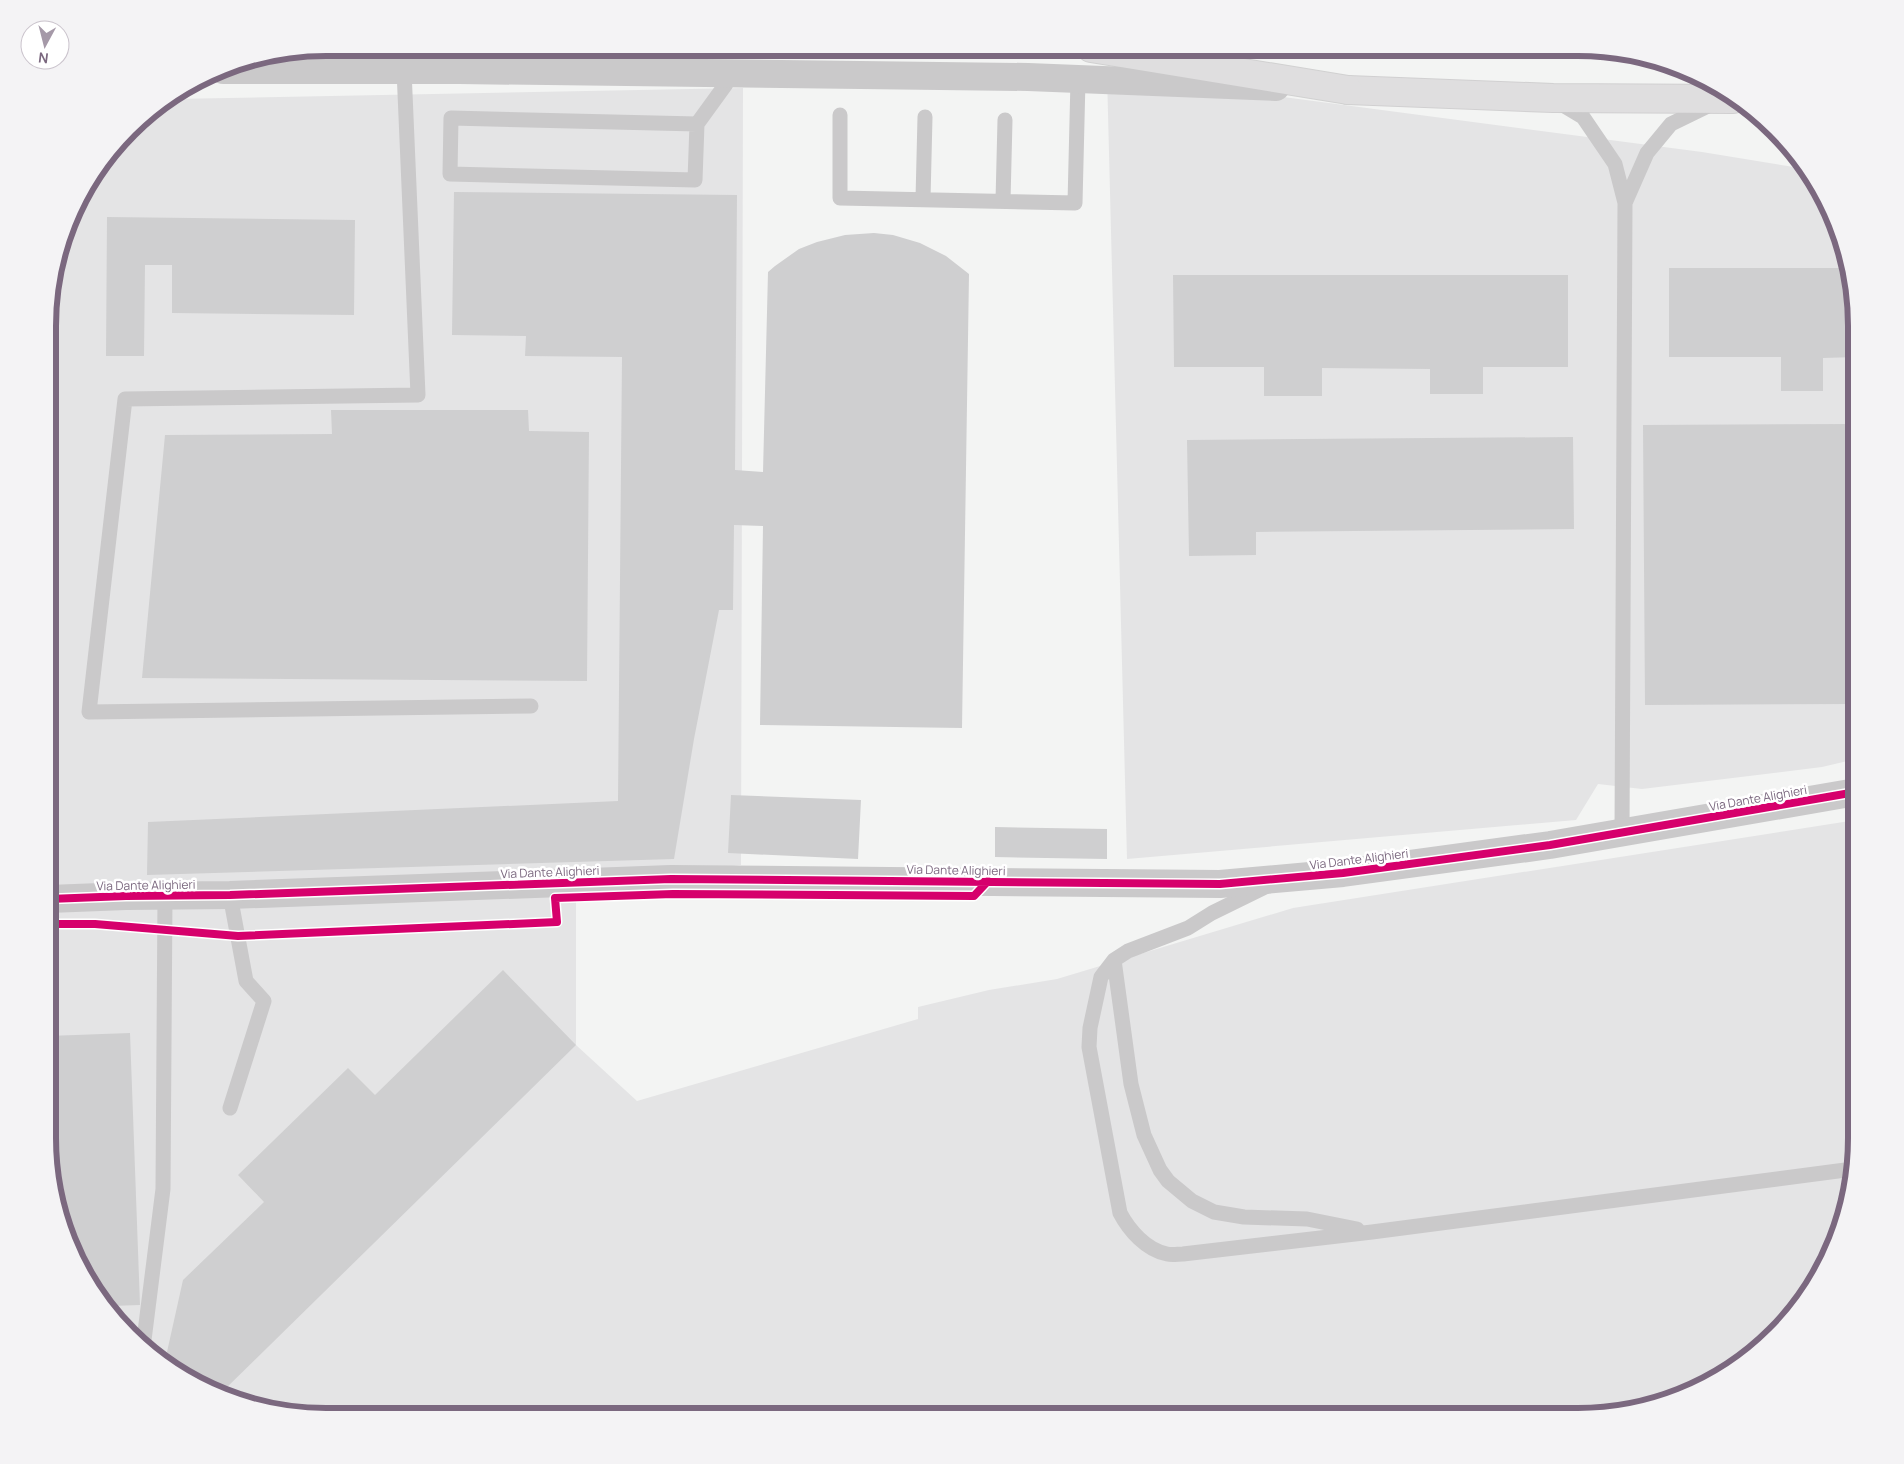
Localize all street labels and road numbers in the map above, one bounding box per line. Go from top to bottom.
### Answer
street label: Via Dante Alighieri [1708,781,1808,815]
street label: Via Dante Alighieri [1309,845,1409,873]
street label: Via Dante Alighieri [906,861,1006,879]
street label: Via Dante Alighieri [500,862,600,882]
street label: Via Dante Alighieri [96,876,196,894]

